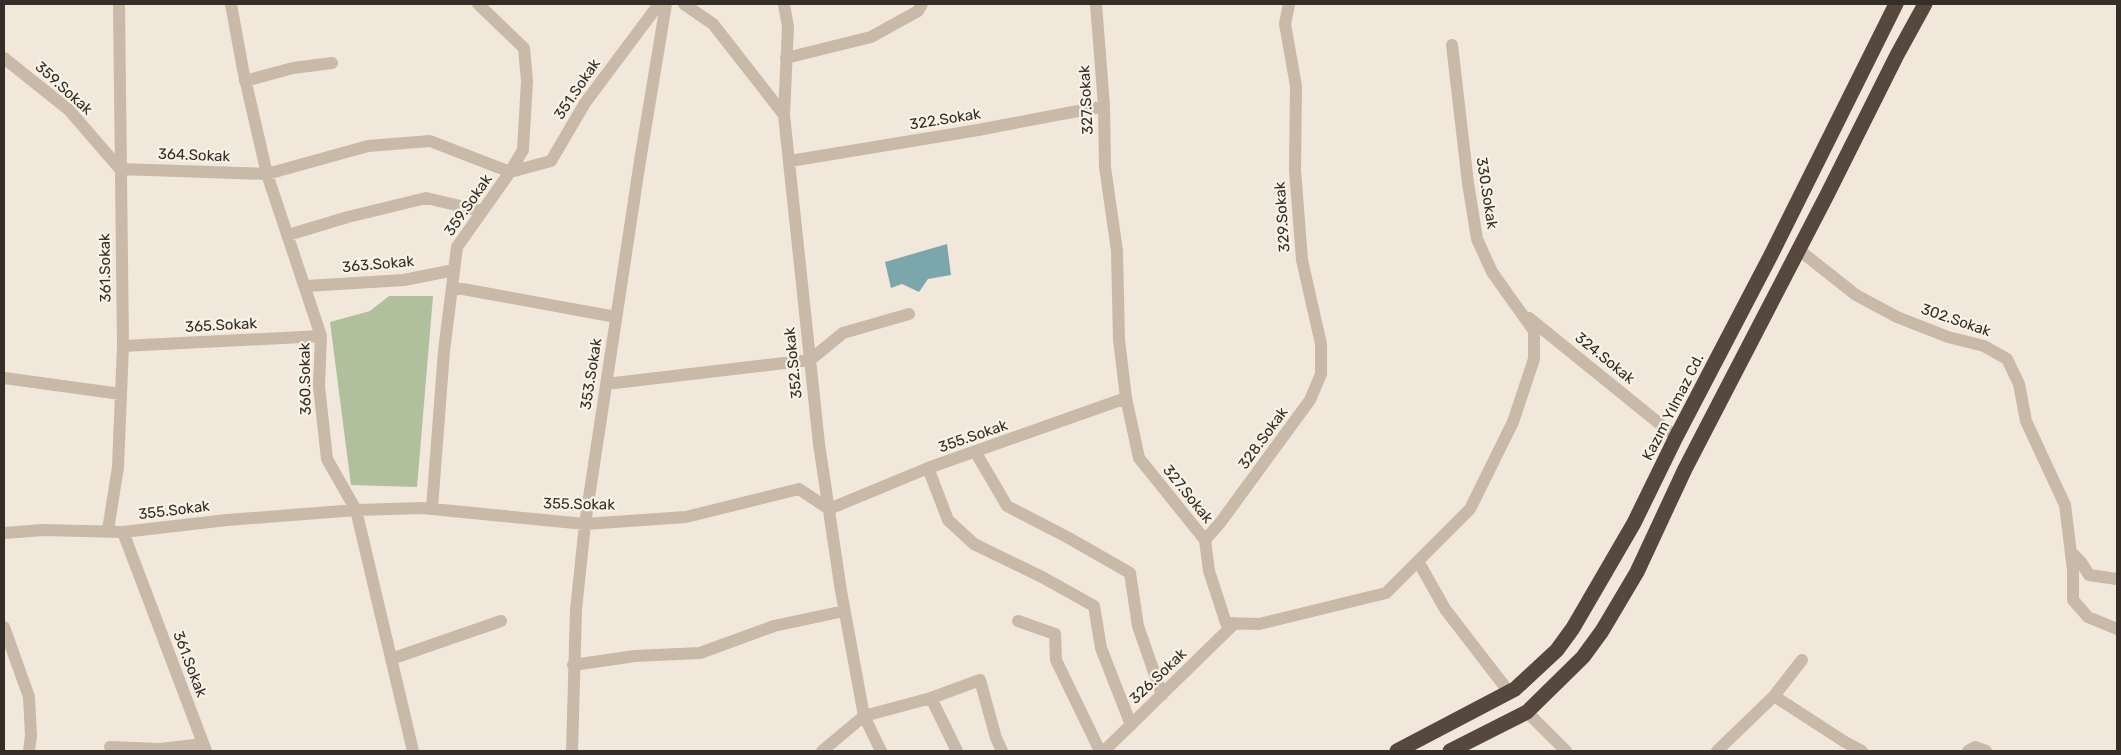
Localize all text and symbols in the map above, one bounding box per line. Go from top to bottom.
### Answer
street label: 351.Sokak [550,55,604,123]
street label: 359.Sokak [32,58,97,119]
street label: 327.Sokak [1075,64,1097,135]
street label: 322.Sokak [908,104,982,134]
street label: 364.Sokak [158,145,231,165]
street label: 330.Sokak [1472,156,1502,230]
street label: 359.Sokak [440,171,496,239]
street label: 329.Sokak [1271,181,1293,253]
street label: 361.Sokak [95,233,115,303]
street label: 363.Sokak [341,252,415,276]
street label: 302.Sokak [1919,300,1993,340]
street label: 365.Sokak [185,314,258,336]
street label: 352.Sokak [780,326,806,400]
street label: 324.Sokak [1571,328,1639,388]
street label: 353.Sokak [576,337,606,411]
street label: 360.Sokak [295,342,315,415]
street label: Kazım Yılmaz Cd. [1638,351,1708,463]
street label: 328.Sokak [1234,403,1292,473]
street label: 355.Sokak [936,416,1010,456]
street label: 327.Sokak [1159,461,1217,527]
street label: 355.Sokak [543,494,615,514]
street label: 355.Sokak [137,497,211,523]
street label: 361.Sokak [169,628,211,700]
street label: 326.Sokak [1126,644,1190,708]

